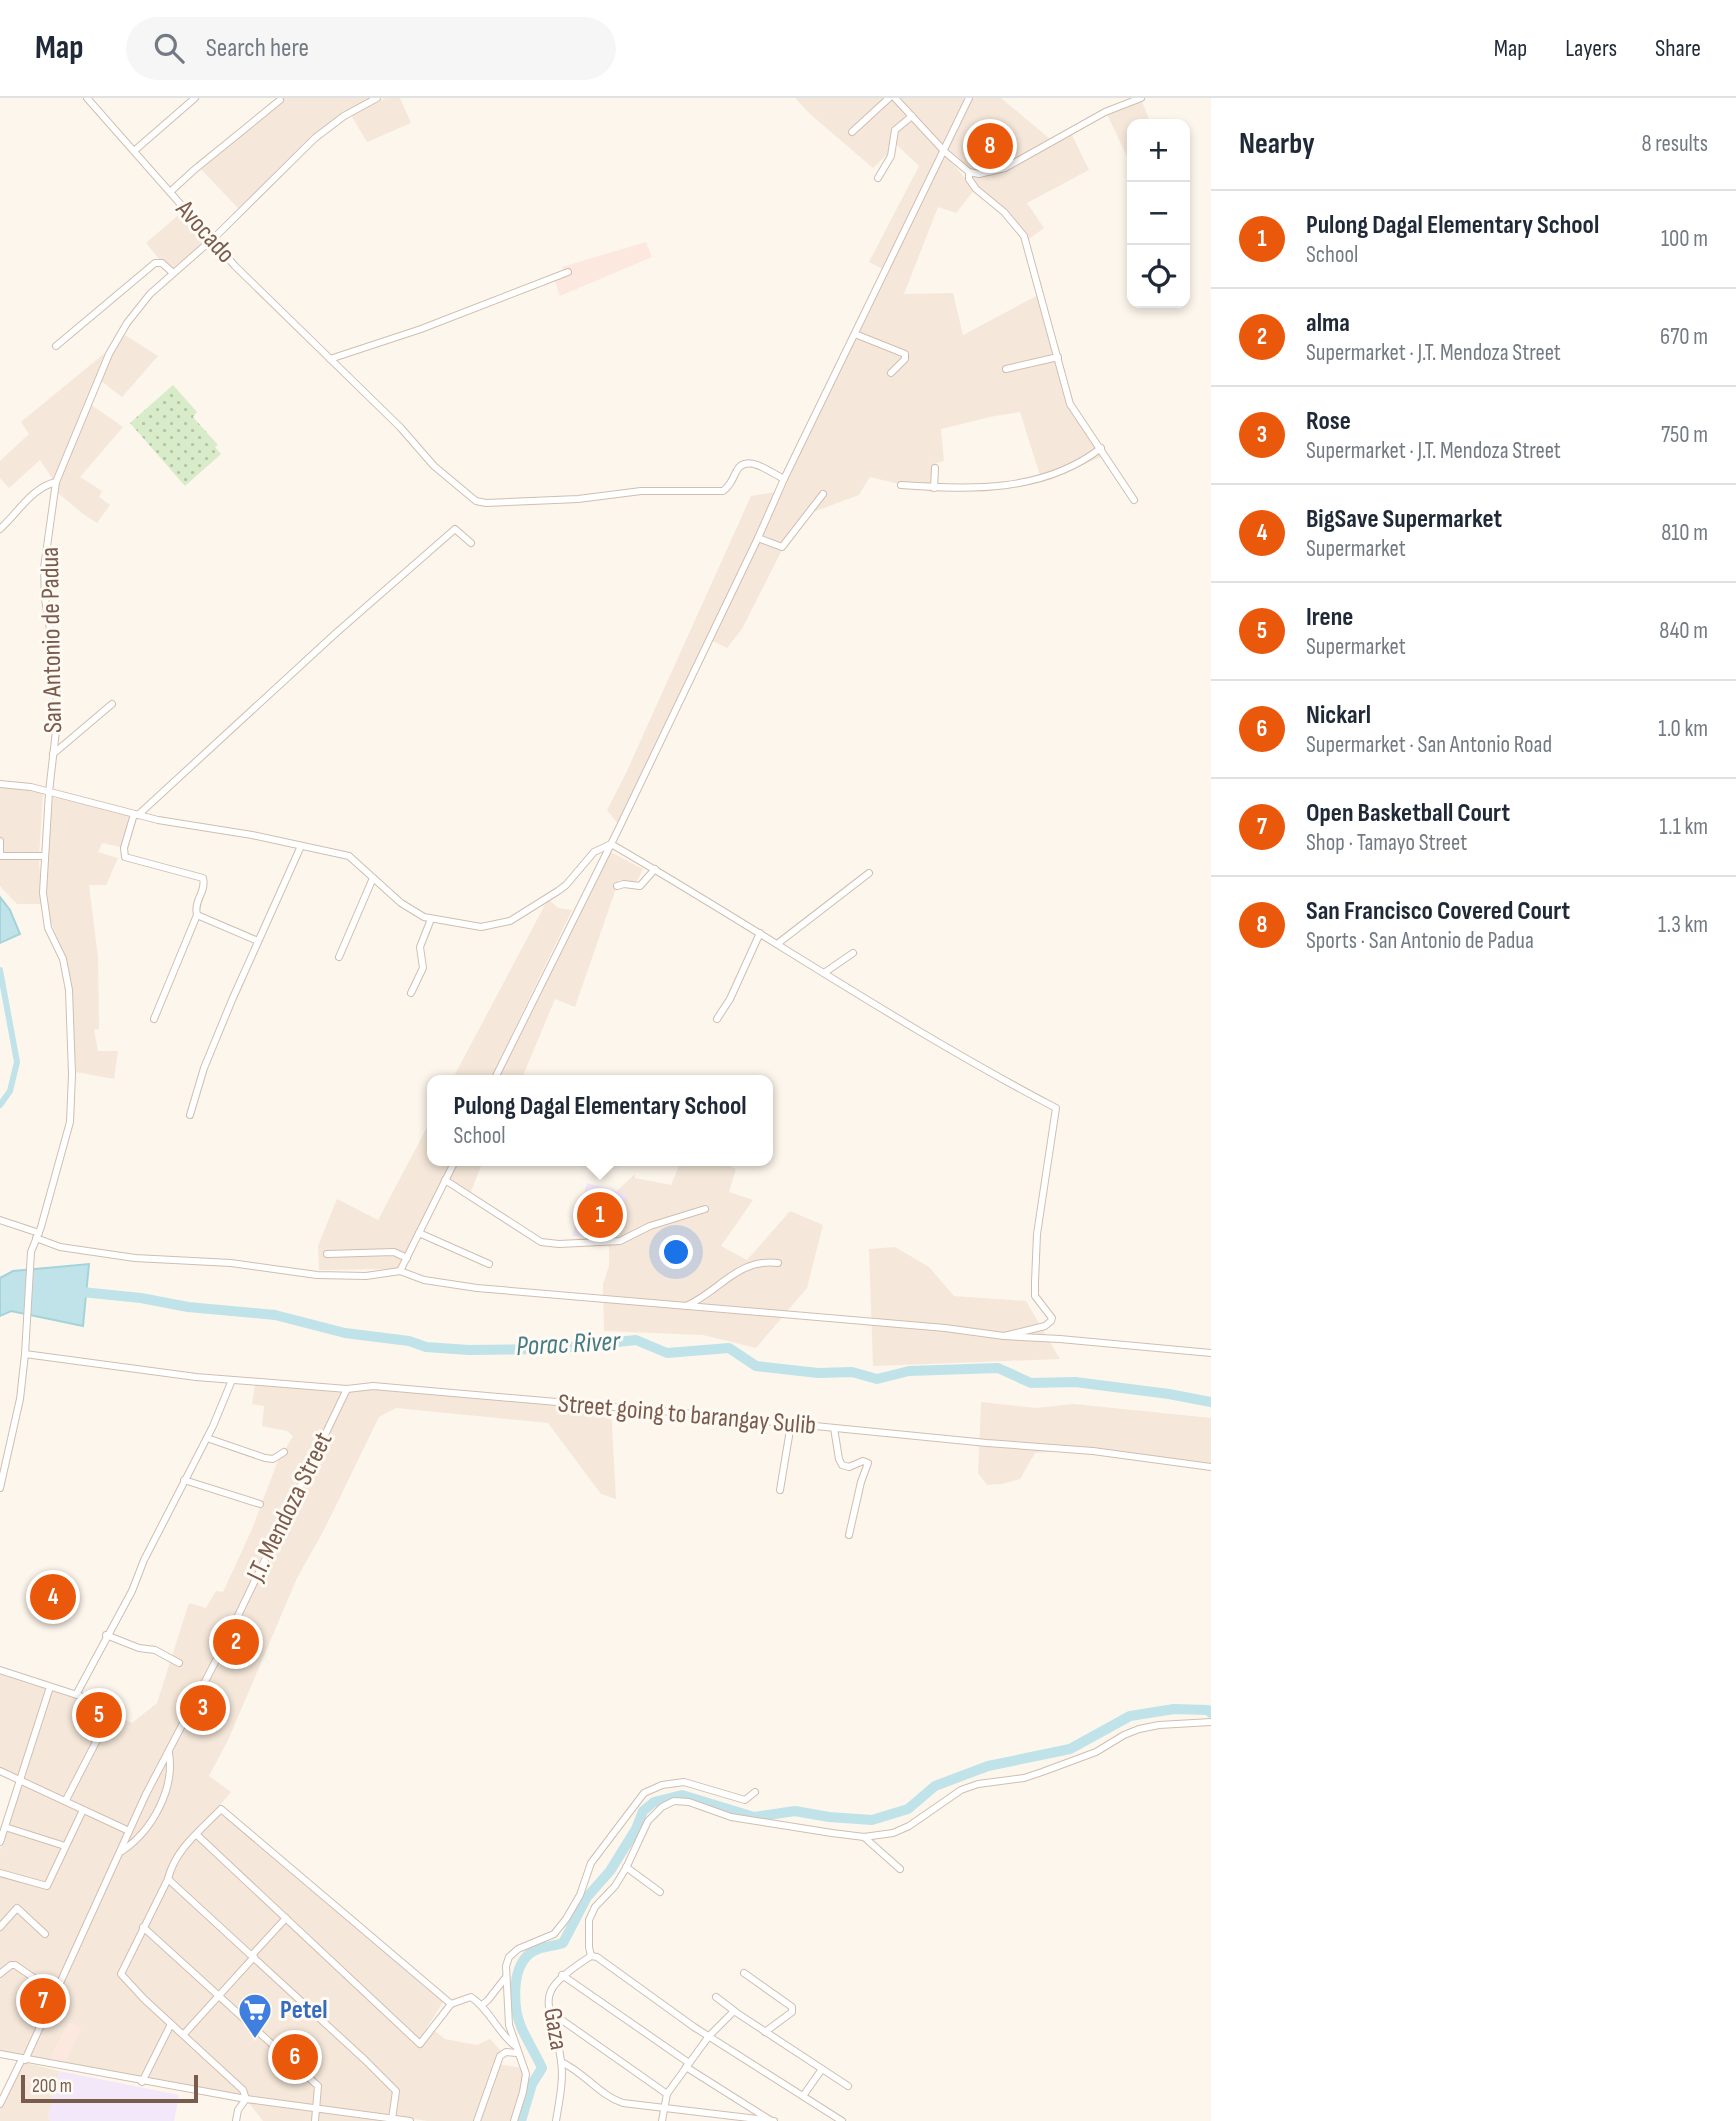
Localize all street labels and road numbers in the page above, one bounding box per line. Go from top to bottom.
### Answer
street label: Avocado [168,194,241,270]
street label: San Antonio de Padua [35,546,69,734]
street label: Street going to barangay Sulib [557,1388,817,1442]
street label: J.T. Mendoza Street [240,1427,339,1588]
street label: Gaza [536,2006,574,2052]

